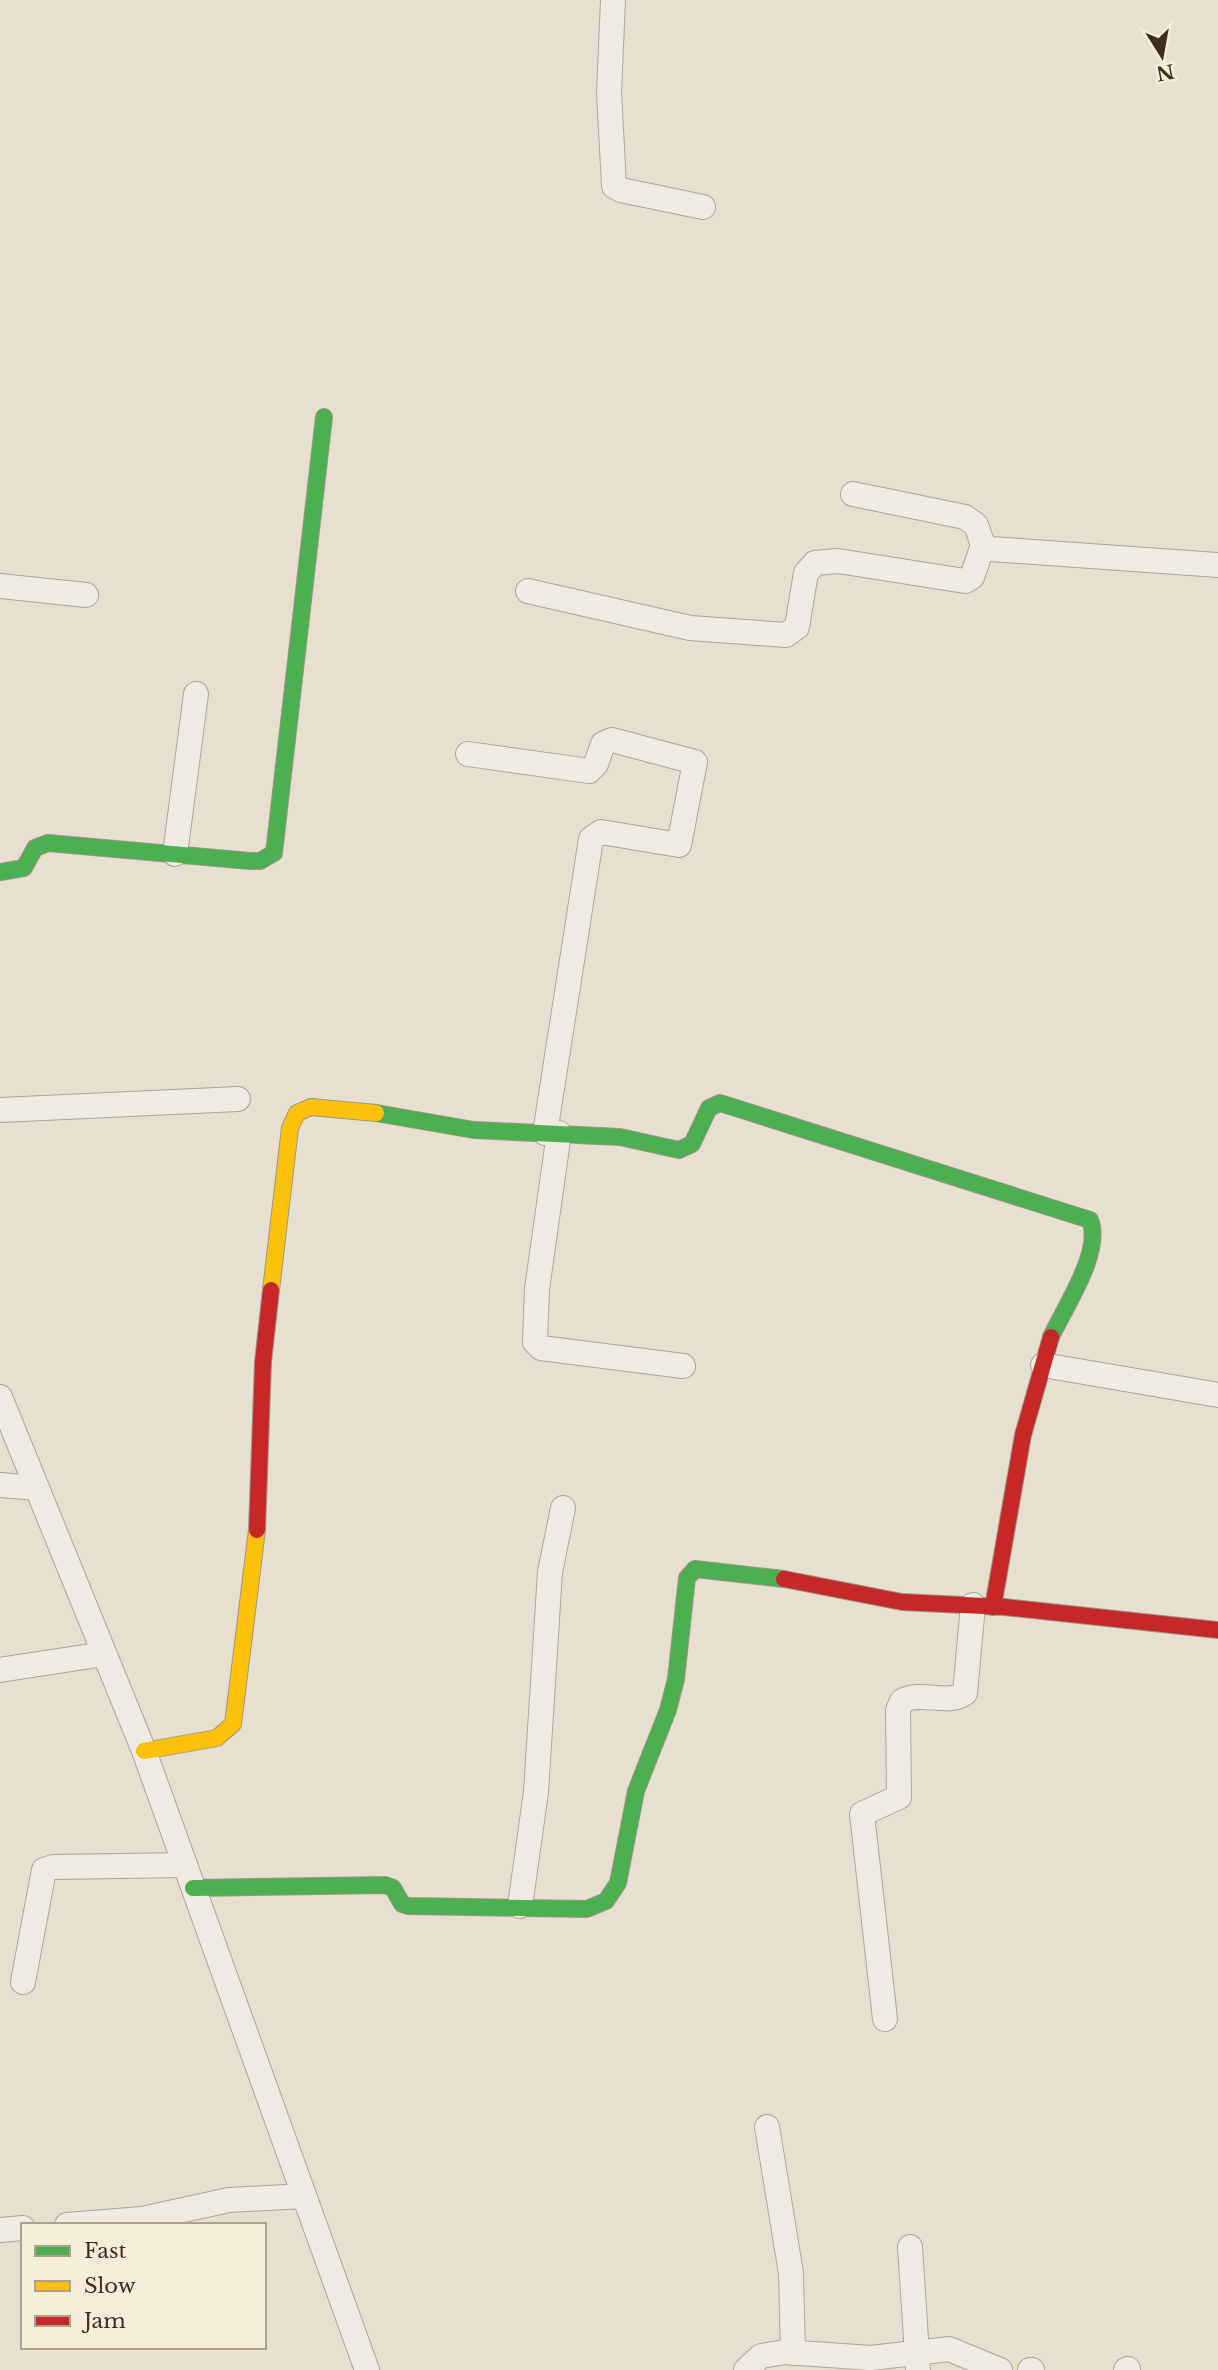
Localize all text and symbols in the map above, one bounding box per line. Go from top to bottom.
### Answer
north arrow [1127,21,1197,91]
text: N [1154,59,1176,85]
legend [21,2223,266,2349]
text: Fast [84,2238,126,2264]
text: Slow [84,2273,136,2299]
text: Jam [81,2308,126,2334]

